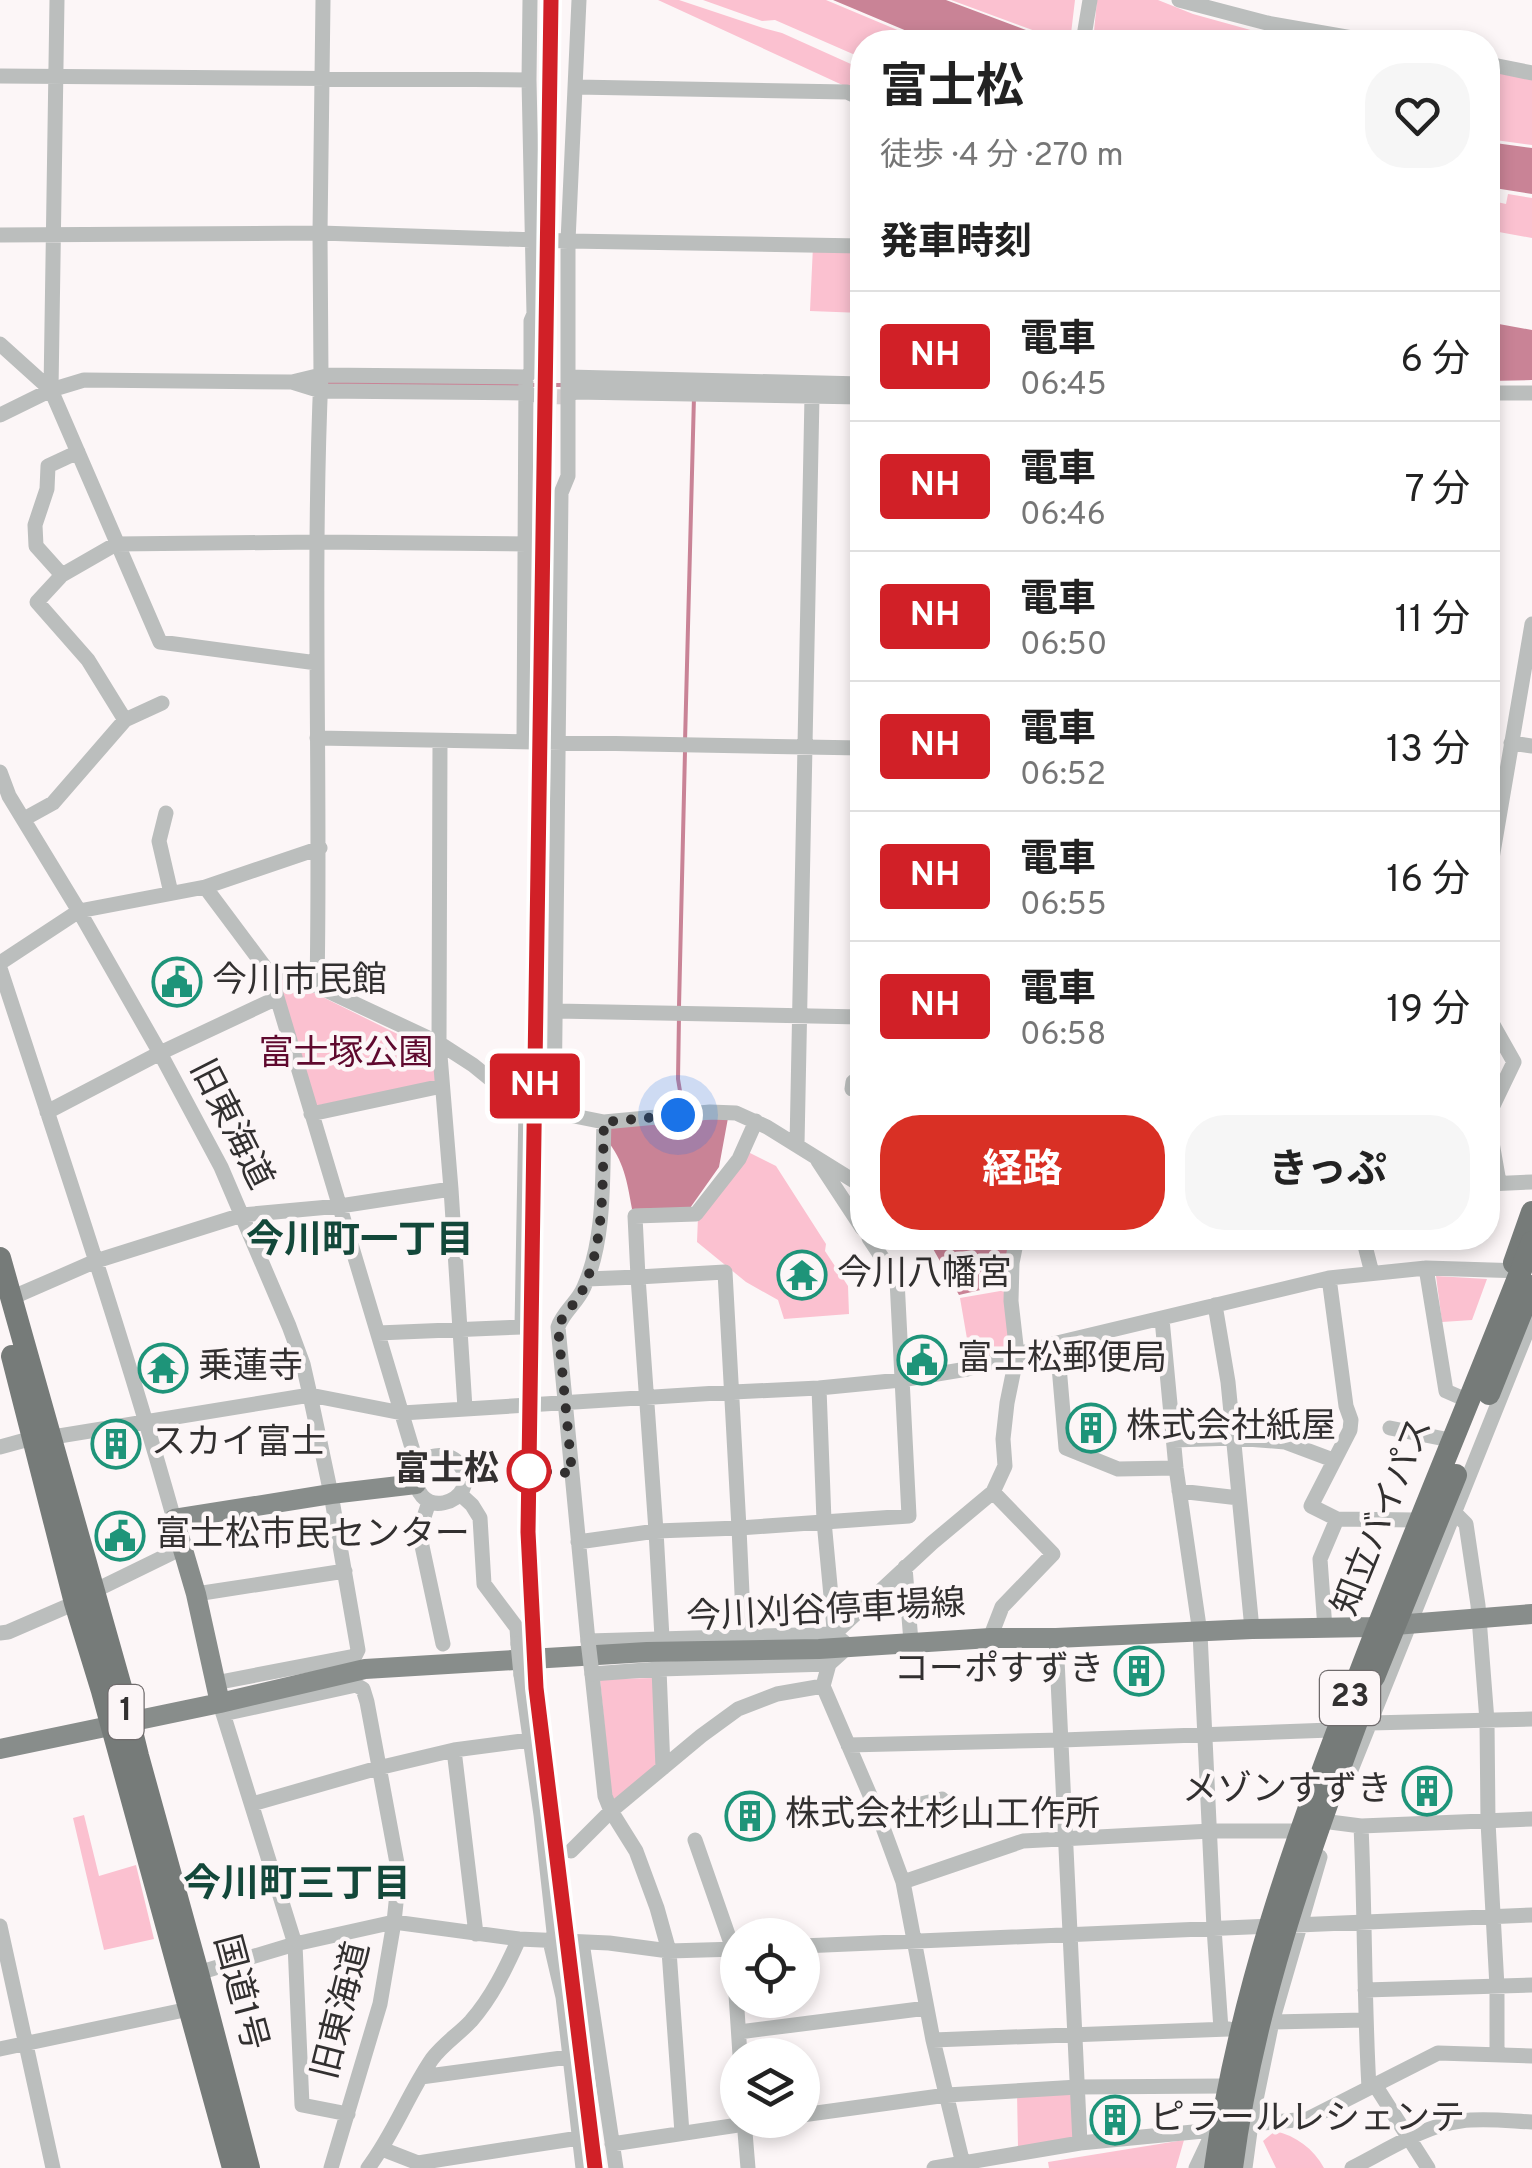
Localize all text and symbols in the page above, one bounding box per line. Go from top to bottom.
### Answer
text: 富士松 [880,60,1024,120]
button: heart [1365,63,1470,168]
text: 徒歩 · 4 分 · 270 m [880,137,1124,177]
text: 発車時刻 [880,220,1032,269]
text: 電車 [1020,317,1096,366]
text: NH [910,334,960,378]
text: 6 分 [1400,337,1470,386]
text: 06:45 [1020,366,1107,406]
text: 電車 [1020,447,1096,496]
text: NH [910,464,960,508]
text: 7 分 [1405,467,1470,516]
text: 06:46 [1020,496,1106,536]
text: 電車 [1020,577,1096,626]
text: NH [910,594,960,638]
text: 11 分 [1395,597,1470,646]
text: 06:50 [1020,626,1107,666]
text: 電車 [1020,707,1096,756]
text: NH [910,724,960,768]
text: 13 分 [1386,727,1470,776]
text: 06:52 [1020,756,1106,796]
text: 電車 [1020,837,1096,886]
text: NH [910,854,960,898]
text: 16 分 [1386,857,1470,906]
text: 06:55 [1020,886,1107,926]
public building icon: 今川市民館 [151,956,203,1008]
place label: 今川市民館 [212,960,387,1004]
text: 電車 [1020,967,1096,1016]
text: NH [910,984,960,1028]
text: 19 分 [1386,987,1470,1036]
text: 06:58 [1020,1016,1106,1056]
park label: 富士塚公園 [258,1033,434,1077]
street label: 旧東海道 [179,1053,281,1197]
line badge: NH [490,1054,580,1118]
text: NH [510,1064,560,1108]
your location [653,1090,703,1140]
button: 経路 [880,1115,1165,1230]
button: きっぷ [1185,1115,1470,1230]
district label: 今川町一丁目 [246,1218,474,1267]
temple icon: 今川八幡宮 [776,1249,828,1301]
place label: 今川八幡宮 [837,1253,1012,1297]
public building icon: 富士松郵便局 [896,1334,948,1386]
place label: 富士松郵便局 [957,1338,1167,1382]
temple icon: 乗蓮寺 [137,1342,189,1394]
place label: 乗蓮寺 [198,1346,303,1390]
building icon: 株式会社紙屋 [1065,1402,1117,1454]
place label: 株式会社紙屋 [1126,1406,1336,1450]
street label: 知立バイパス [1324,1412,1444,1622]
building icon: スカイ富士 [90,1418,142,1470]
place label: スカイ富士 [151,1422,326,1466]
place label: 富士松 [394,1449,499,1493]
marker: 富士松 [508,1450,550,1492]
public building icon: 富士松市民センター [94,1510,146,1562]
place label: 富士松市民センター [155,1514,470,1558]
street label: 今川刈谷停車場線 [685,1583,967,1641]
building icon: コーポすずき [1113,1645,1165,1697]
place label: コーポすずき [894,1649,1104,1693]
road number: 23 [1320,1671,1380,1725]
road number: 1 [108,1685,144,1739]
building icon: メゾンすずき [1401,1765,1453,1817]
place label: メゾンすずき [1182,1769,1392,1813]
building icon: 株式会社杉山工作所 [724,1790,776,1842]
place label: 株式会社杉山工作所 [785,1794,1100,1838]
district label: 今川町三丁目 [183,1862,411,1911]
map controls [720,1918,820,2138]
button: locate [720,1918,820,2018]
street label: 国道1号 [202,1930,276,2056]
street label: 旧東海道 [305,1938,381,2084]
button: layers [720,2038,820,2138]
building icon: ピラールレシェンテ [1089,2094,1141,2146]
place label: ピラールレシェンテ [1150,2098,1465,2142]

